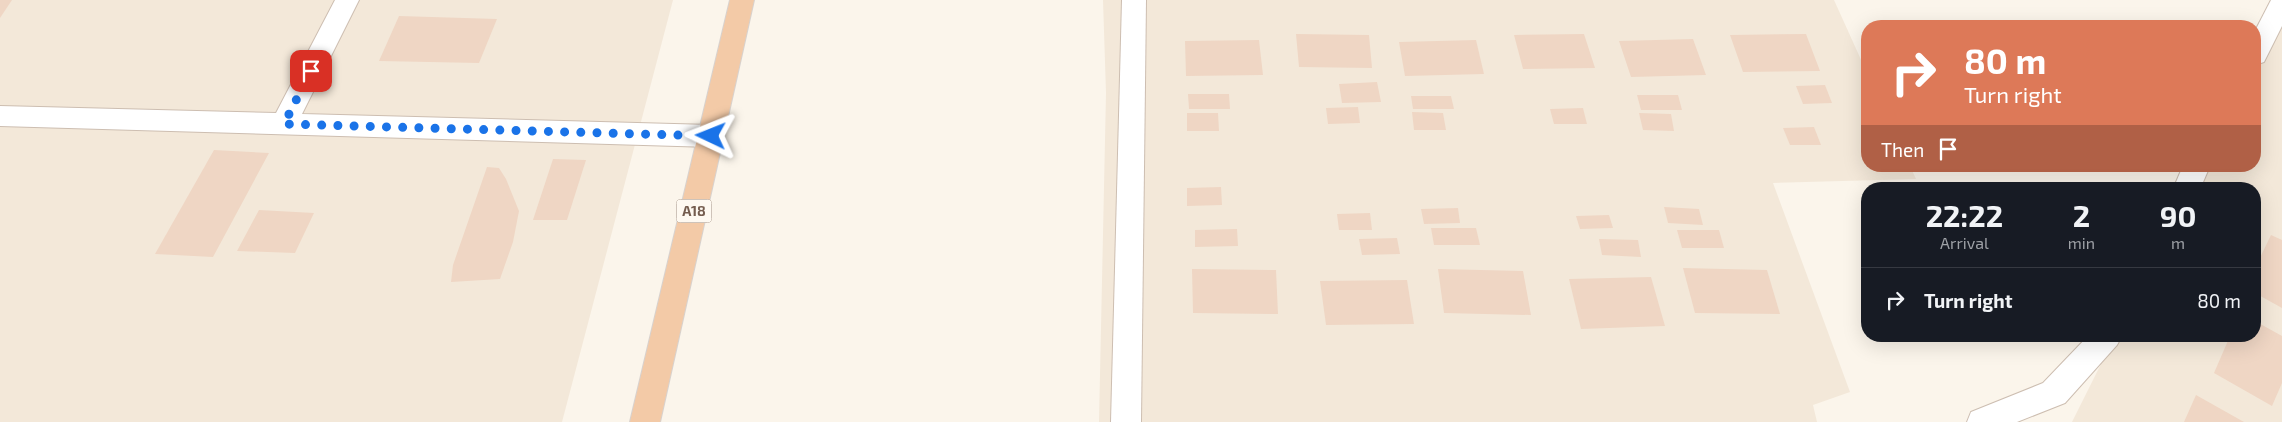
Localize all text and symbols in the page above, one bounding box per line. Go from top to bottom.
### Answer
text: 80 m [1964,39,2046,81]
icon: right [1881,40,1946,105]
pin [290,50,332,92]
icon: arrive [297,57,325,85]
text: Turn right [1964,81,2062,107]
position arrow [684,109,736,161]
icon: arrive [1934,135,1962,163]
text: Then [1881,138,1924,161]
text: 22:22 [1926,197,2003,233]
text: 2 [2073,197,2090,233]
text: 90 [2160,197,2196,233]
road number: A18 [676,200,712,222]
text: Arrival [1940,233,1989,252]
text: min [2068,233,2095,252]
text: m [2171,233,2185,252]
icon: right [1881,286,1909,314]
text: Turn right [1924,289,2012,312]
text: 80 m [2197,289,2241,312]

